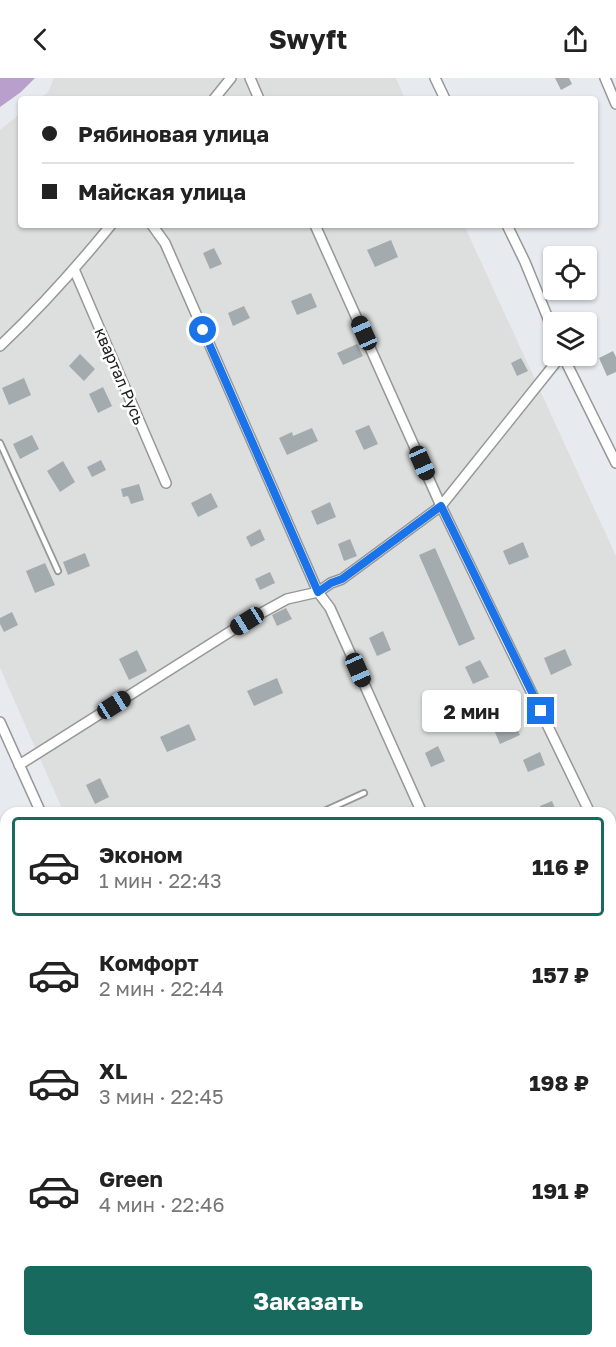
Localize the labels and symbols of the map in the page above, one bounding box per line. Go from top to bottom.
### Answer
car [348,313,380,353]
route start [189,316,216,343]
street label: квартал Русь [91,324,149,428]
car [406,443,438,483]
car [227,604,267,638]
car [342,650,374,690]
car [94,688,134,722]
callout: 2 мин [421,690,520,732]
route end [527,697,554,724]

